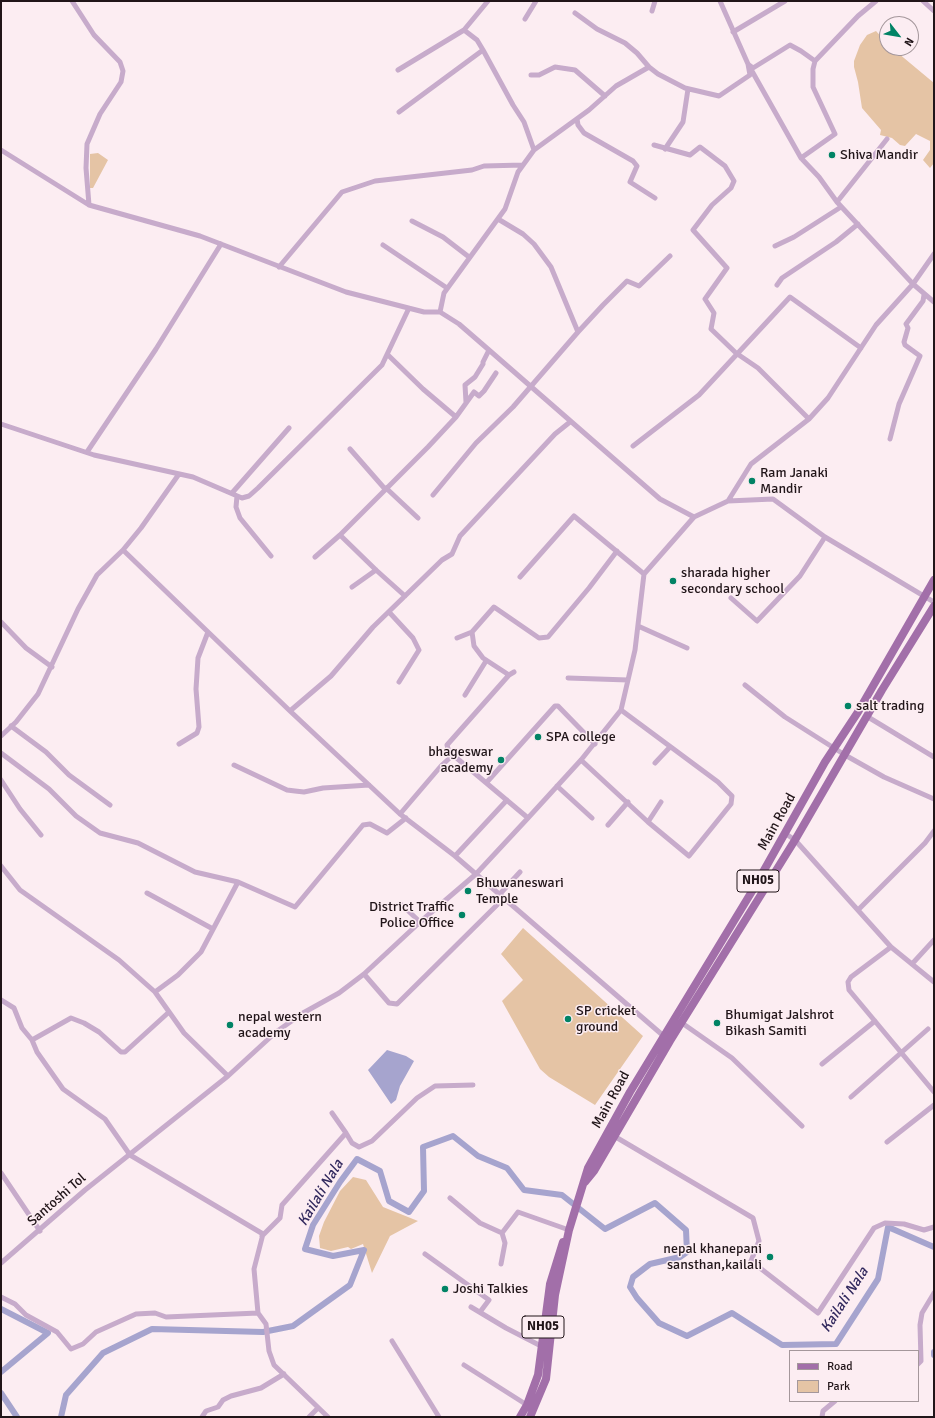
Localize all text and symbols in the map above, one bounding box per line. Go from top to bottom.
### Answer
north arrow [879,16,919,56]
text: N [901,35,916,49]
place label: Shiva Mandir [840,147,918,163]
marker: Shiva Mandir [827,150,837,160]
place label: Ram Janaki Mandir [760,465,828,498]
marker: Ram Janaki Mandir [747,476,757,486]
place label: sharada higher secondary school [681,565,784,598]
marker: sharada higher secondary school [668,576,678,586]
place label: salt trading [856,698,924,714]
marker: salt trading [843,701,853,711]
place label: SPA college [546,729,616,745]
marker: SPA college [533,732,543,742]
place label: bhageswar academy [428,744,493,776]
marker: bhageswar academy [496,755,506,765]
street label: Main Road [754,790,800,854]
road number: NH05 [737,870,779,892]
place label: Bhuwaneswari Temple [476,875,564,908]
marker: Bhuwaneswari Temple [463,886,473,896]
place label: District Traffic Police Office [369,899,454,932]
marker: District Traffic Police Office [457,910,467,920]
place label: SP cricket ground [576,1003,636,1036]
place label: Bhumigat Jalshrot Bikash Samiti [725,1007,834,1040]
place label: nepal western academy [238,1009,322,1042]
marker: SP cricket ground [563,1014,573,1024]
marker: Bhumigat Jalshrot Bikash Samiti [712,1018,722,1028]
marker: nepal western academy [225,1020,235,1030]
street label: Main Road [588,1068,634,1132]
water label: Kailali Nala [294,1157,348,1229]
street label: Santoshi Tol [24,1170,90,1230]
place label: nepal khanepani sansthan,kailali [663,1241,762,1274]
marker: nepal khanepani sansthan,kailali [765,1252,775,1262]
water label: Kailali Nala [817,1264,873,1336]
place label: Joshi Talkies [453,1281,528,1297]
marker: Joshi Talkies [440,1284,450,1294]
road number: NH05 [522,1316,564,1338]
legend [789,1350,919,1402]
text: Road [827,1359,853,1374]
text: Park [827,1379,850,1394]

